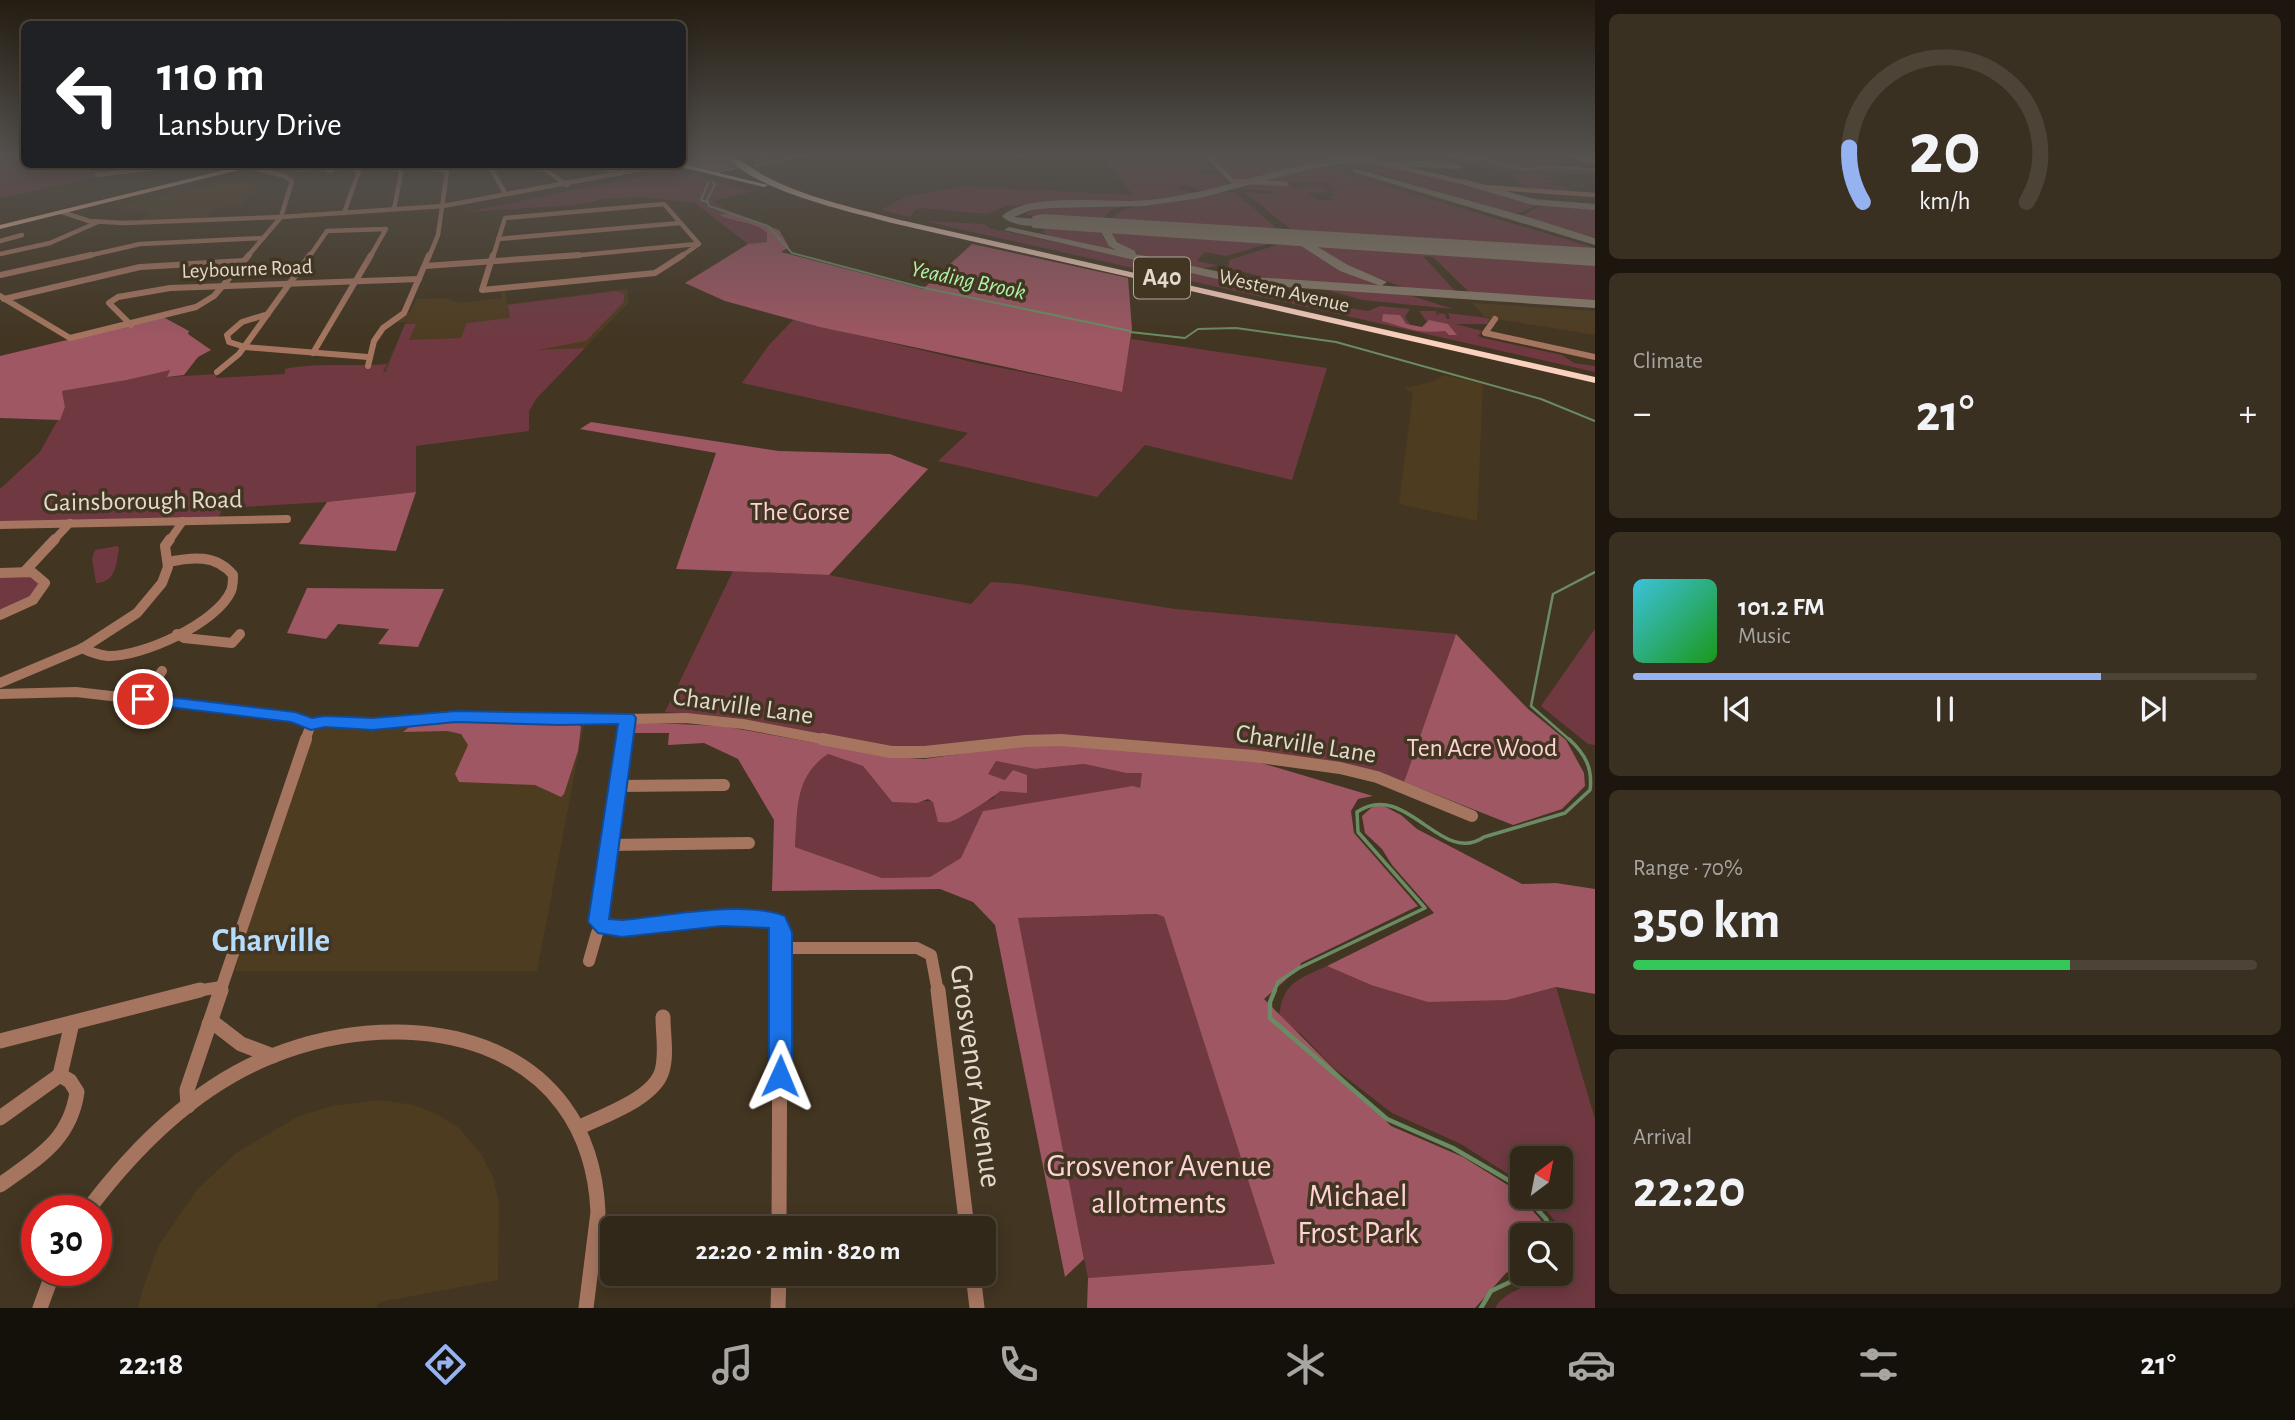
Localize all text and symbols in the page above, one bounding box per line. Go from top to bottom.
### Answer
icon: left [42,49,133,140]
text: 110 m [157,51,265,100]
text: Lansbury Drive [157,109,342,141]
text: 20 [1909,115,1981,188]
text: km/h [1919,189,1971,214]
street label: Leybourne Road [181,256,313,282]
water label: Yeading Brook [908,258,1028,304]
road number: A40 [1134,258,1190,298]
street label: Western Avenue [1217,266,1351,316]
text: Climate [1633,350,1703,373]
text: 21° [1916,388,1974,440]
text: − [1633,395,1651,433]
text: + [2239,395,2257,433]
street label: Gainsborough Road [43,486,243,516]
park label: The Gorse [750,499,850,525]
text: 101.2 FM [1738,594,1825,620]
text: Music [1738,625,1790,648]
pin [113,669,173,729]
icon: arrive [124,680,162,718]
street label: Charville Lane [671,683,815,729]
icon: previous [1718,690,1756,728]
icon: pause [1926,690,1964,728]
icon: next [2134,690,2172,728]
street label: Charville Lane [1234,720,1378,768]
park label: Ten Acre Wood [1407,735,1557,761]
text: Range · 70% [1633,857,1743,880]
text: 350 km [1633,895,1781,947]
district label: Charville [212,925,330,958]
street label: Grosvenor Avenue [944,962,1008,1190]
position arrow [743,1039,817,1113]
text: Arrival [1633,1126,1692,1149]
north arrow [1510,1146,1573,1209]
map controls [1510,1146,1573,1286]
park label: Grosvenor Avenue allotments [1046,1150,1272,1219]
text: 22:20 [1633,1164,1745,1216]
park label: Michael Frost Park [1297,1180,1419,1249]
speed limit sign: 30 [21,1195,112,1286]
button: search [1510,1223,1573,1286]
text: 22:20 · 2 min · 820 m [695,1238,901,1264]
icon: directions [421,1340,470,1389]
icon: music [708,1340,757,1389]
icon: phone [994,1340,1043,1389]
icon: climate [1281,1340,1330,1389]
icon: car [1567,1340,1616,1389]
icon: filters [1854,1340,1903,1389]
text: 22:18 [119,1348,184,1380]
text: 21° [2140,1348,2176,1380]

